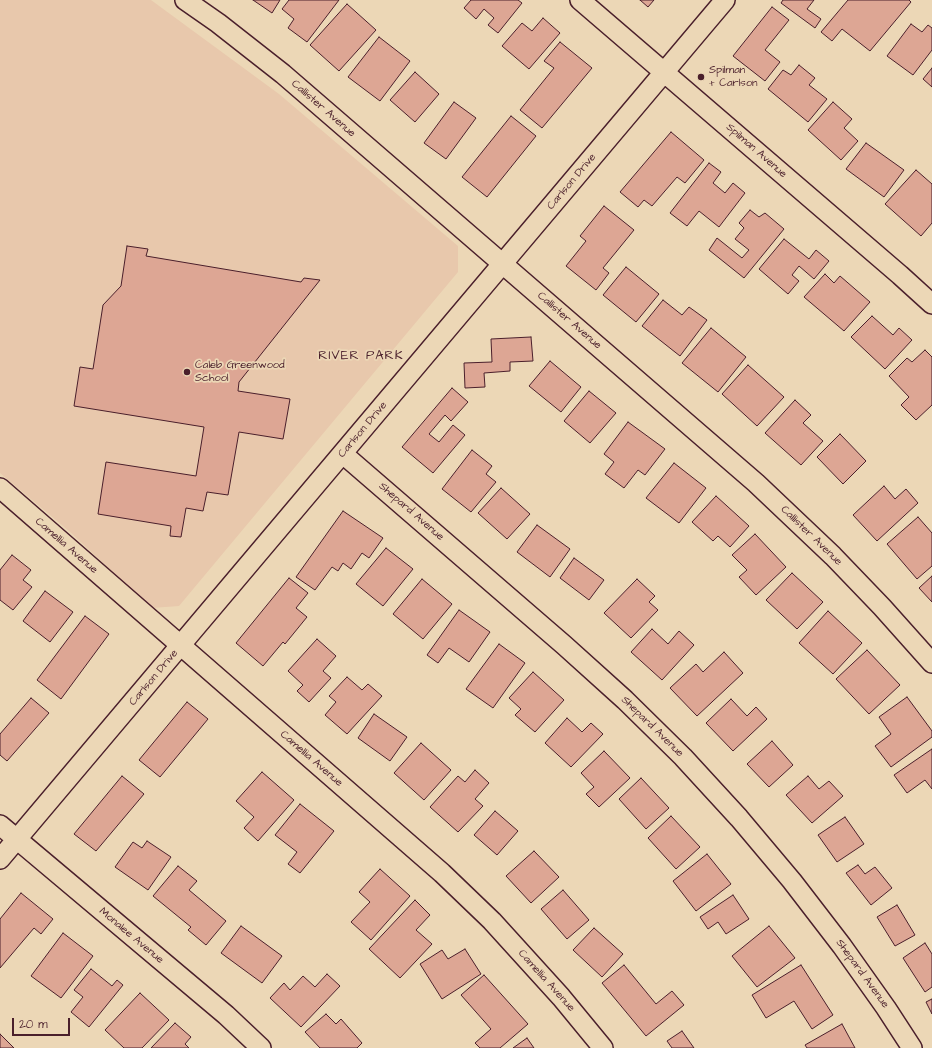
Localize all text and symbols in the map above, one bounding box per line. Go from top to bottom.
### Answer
place label: Spilman + Carlson [709,64,758,90]
marker: Spilman + Carlson [696,72,706,82]
street label: Callister Avenue [288,78,358,140]
street label: Spilman Avenue [723,121,789,181]
street label: Carlson Drive [545,151,599,213]
street label: Callister Avenue [534,290,604,352]
district label: RIVER PARK [318,348,404,364]
place label: Caleb Greenwood School [195,359,285,385]
marker: Caleb Greenwood School [182,367,192,377]
street label: Carlson Drive [336,399,390,461]
street label: Shepard Avenue [376,480,446,544]
street label: Callister Avenue [777,503,845,569]
street label: Camellia Avenue [32,515,100,577]
street label: Carlson Drive [127,647,181,709]
street label: Shepard Avenue [618,694,686,760]
street label: Camellia Avenue [277,728,345,790]
street label: Monalee Avenue [96,905,166,967]
street label: Shepard Avenue [833,937,891,1011]
street label: Camellia Avenue [515,947,577,1015]
scale bar [14,1010,72,1036]
text: 20 m [19,1016,48,1033]

